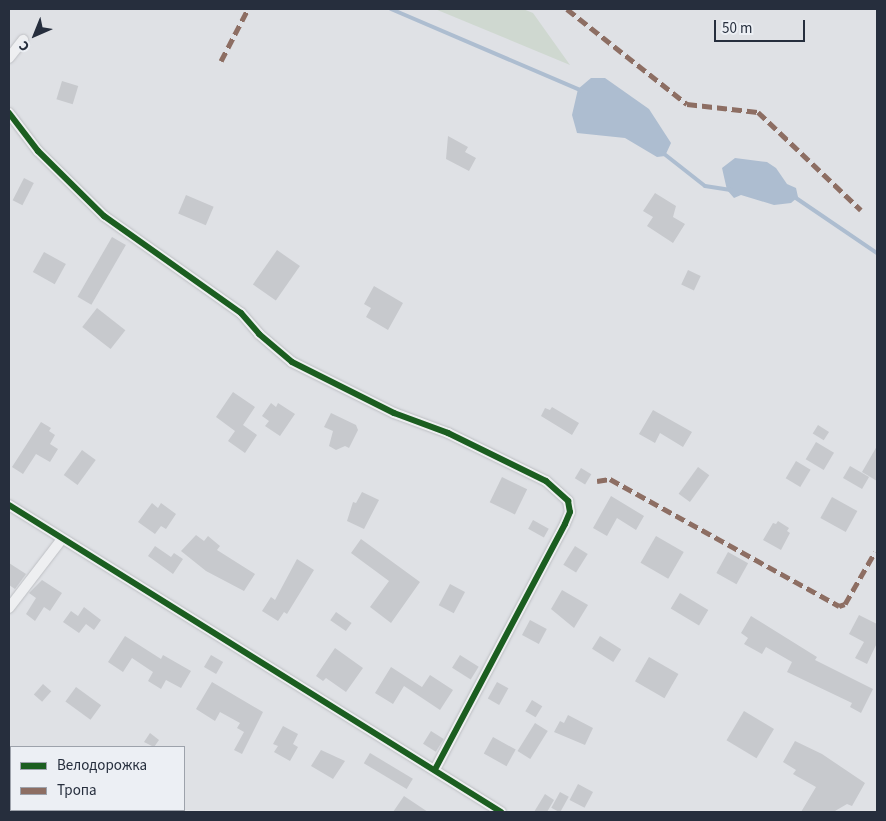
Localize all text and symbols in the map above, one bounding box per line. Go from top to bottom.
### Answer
north arrow [10,10,60,60]
scale bar [716,10,807,42]
text: 50 m [722,18,752,39]
text: С [15,36,34,56]
legend [10,746,185,811]
text: Велодорожка [57,755,147,776]
text: Тропа [57,780,97,801]

